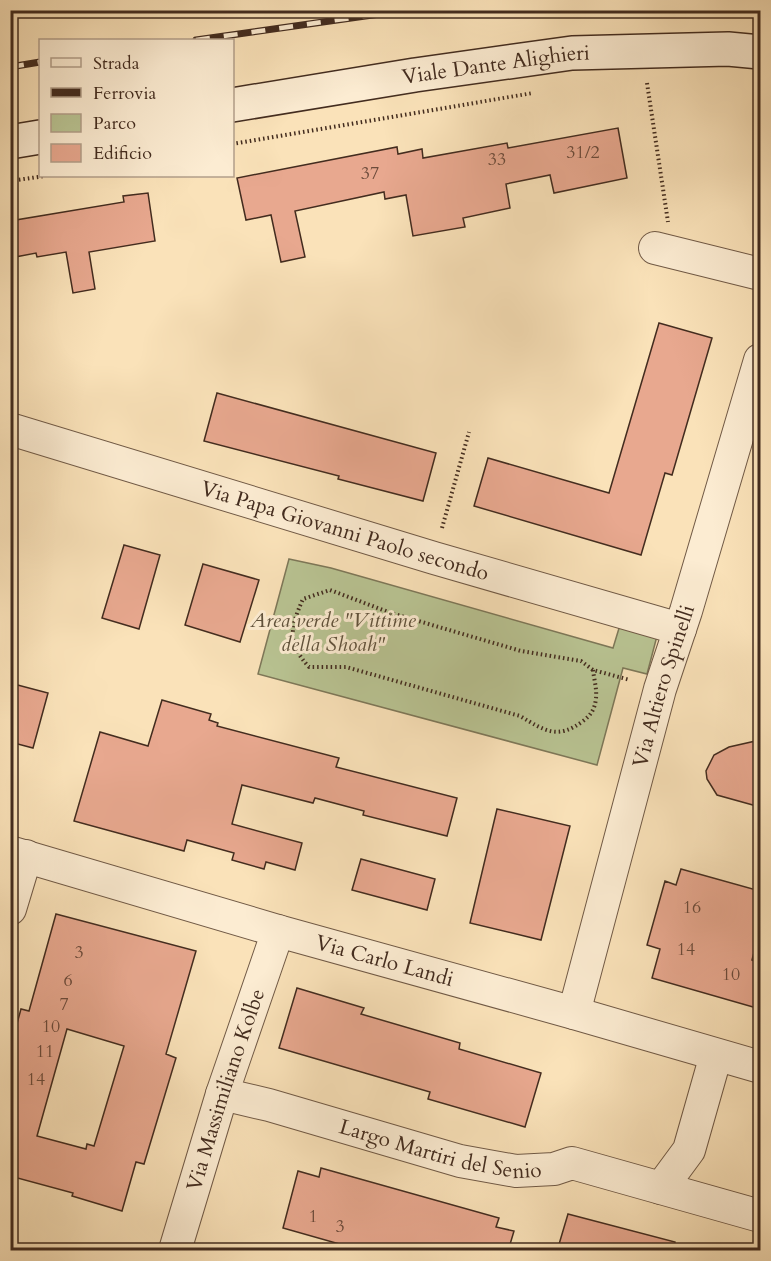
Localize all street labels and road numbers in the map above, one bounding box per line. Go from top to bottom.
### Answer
street label: Viale Dante Alighieri [400,38,590,91]
street label: Via Papa Giovanni Paolo secondo [197,473,492,588]
street label: Via Altiero Spinelli [625,601,702,771]
street label: Via Carlo Landi [312,928,457,993]
street label: Via Massimiliano Kolbe [179,985,272,1194]
street label: Largo Martiri del Senio [336,1112,542,1186]

